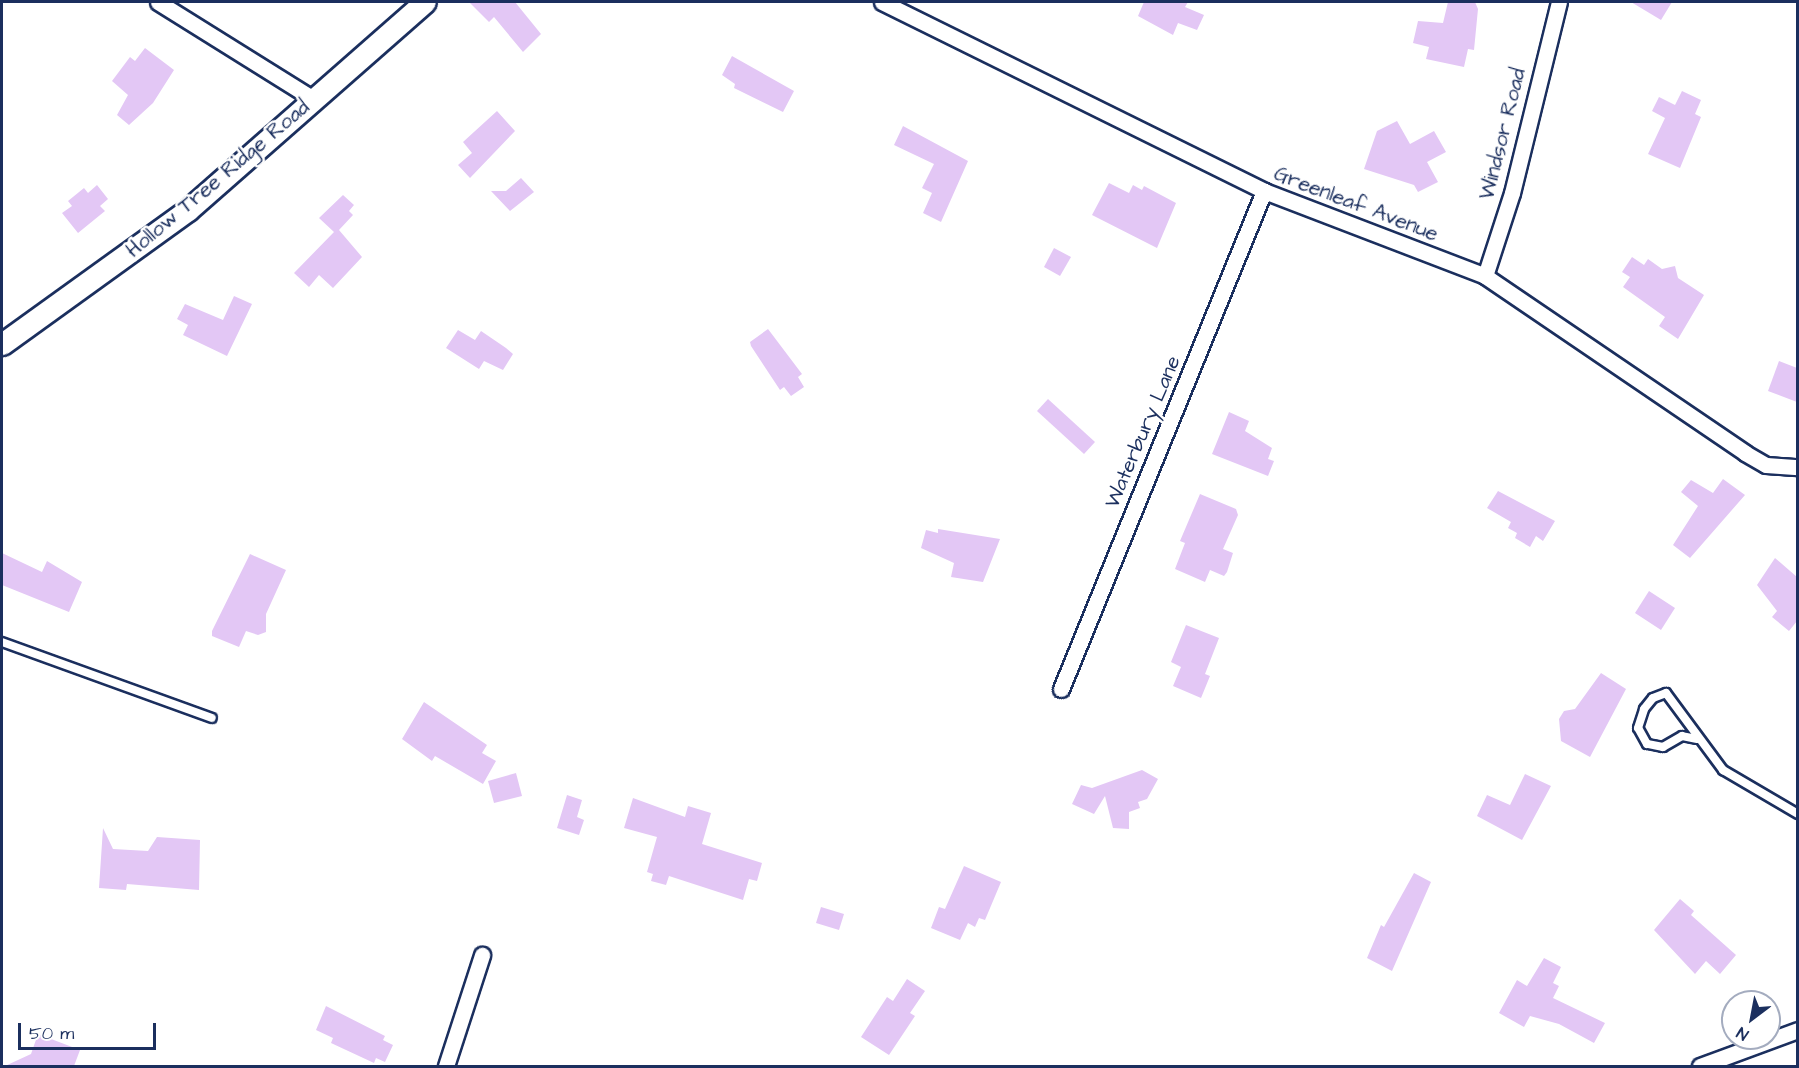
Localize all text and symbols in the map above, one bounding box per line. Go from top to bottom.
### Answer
street label: Windsor Road [1474,66,1532,202]
street label: Hollow Tree Ridge Road [121,95,315,263]
street label: Greenleaf Avenue [1270,161,1442,247]
street label: Waterbury Lane [1100,352,1186,512]
north arrow [1721,990,1781,1050]
scale bar [21,1011,159,1049]
text: 50 m [29,1021,74,1046]
text: N [1732,1022,1753,1046]

